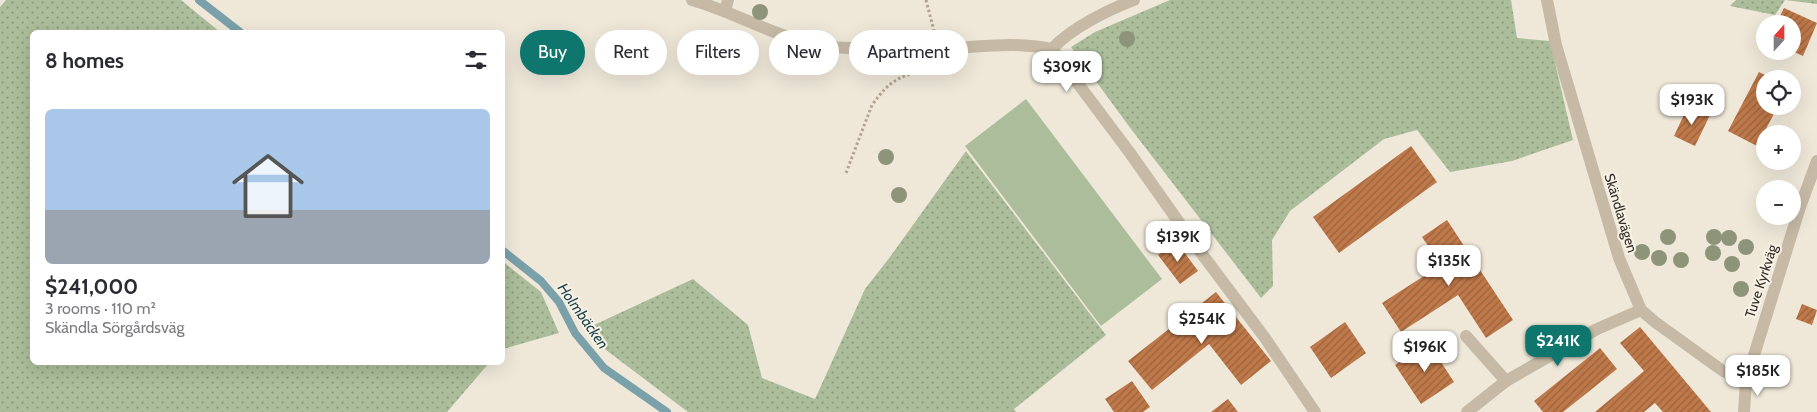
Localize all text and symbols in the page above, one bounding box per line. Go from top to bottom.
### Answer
north arrow [1756,15,1801,60]
map controls [1756,15,1801,225]
chip: Buy [520,30,585,75]
chip: Rent [595,30,667,75]
chip: Filters [677,30,759,75]
chip: New [769,30,839,75]
chip: Apartment [849,30,968,75]
icon: filters [462,46,490,74]
text: 8 homes [45,48,124,73]
pin: $309K [1032,51,1102,93]
text: $309K [1043,57,1091,76]
button: locate [1756,70,1801,115]
pin: $193K [1657,84,1727,126]
text: $193K [1671,90,1713,109]
button: + [1756,125,1801,170]
icon: home [223,141,313,231]
street label: Skändlavägen [1600,171,1642,255]
button: − [1756,180,1801,225]
pin: $139K [1143,220,1213,263]
text: $139K [1157,227,1199,246]
street label: Tuve Kyrkväg [1741,241,1782,320]
pin: $135K [1414,244,1484,287]
text: $135K [1428,251,1470,270]
text: $241,000 [45,274,138,299]
water label: Holmbäcken [554,280,612,352]
text: 3 rooms · 110 m² [45,299,156,318]
pin: $254K [1167,302,1237,345]
text: $254K [1179,309,1225,328]
text: Skändla Sörgårdsväg [45,318,184,337]
pin: $241K [1523,324,1593,367]
pin: $196K [1390,330,1460,373]
text: $241K [1536,331,1580,350]
text: $196K [1403,337,1447,356]
pin: $185K [1723,354,1793,397]
text: $185K [1736,361,1780,380]

